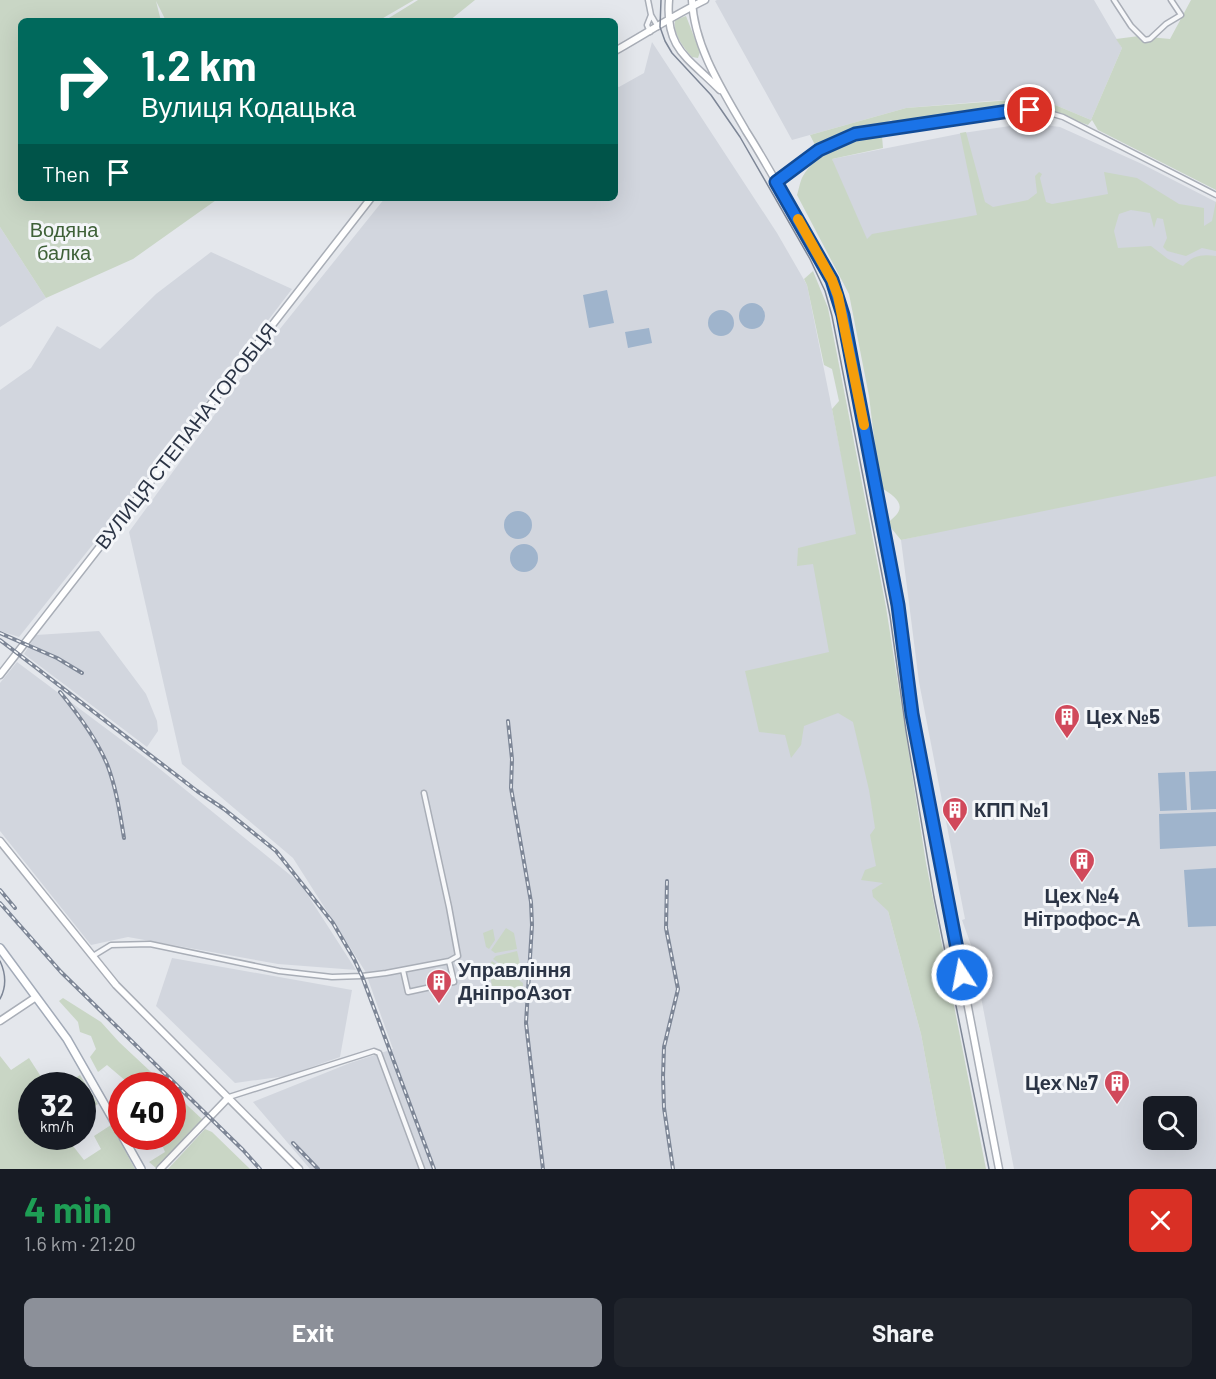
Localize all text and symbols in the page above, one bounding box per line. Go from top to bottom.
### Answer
text: 1.2 km [141,39,257,89]
icon: right [42,42,120,120]
pin [1004,84,1055,135]
text: Вулиця Кодацька [141,90,356,122]
icon: arrive [1013,93,1046,126]
icon: arrive [102,156,135,189]
text: Then [42,160,90,186]
park label: Водяна балка [30,217,99,264]
street label: ВУЛИЦЯ СТЕПАНА ГОРОБЦЯ [89,318,281,553]
building icon: Цех №5 [1052,702,1082,740]
place label: Цех №5 [1086,704,1160,728]
building icon: КПП №1 [940,795,970,833]
place label: КПП №1 [974,797,1048,821]
building icon: Цех №4 Нітрофос-А [1067,846,1097,884]
place label: Цех №4 Нітрофос-А [1023,883,1141,930]
position arrow [930,943,994,1007]
place label: Управління ДніпроАзот [458,957,572,1004]
building icon: Управління ДніпроАзот [424,967,454,1005]
building icon: Цех №7 [1102,1068,1132,1106]
place label: Цех №7 [1025,1070,1098,1094]
speed limit sign: 40 [108,1072,186,1150]
text: 32 [41,1086,74,1122]
map controls [1143,1096,1197,1150]
button: search [1143,1096,1197,1150]
text: km/h [40,1117,74,1135]
text: 4 min [24,1187,112,1230]
button: close [1129,1189,1192,1252]
text: 1.6 km · 21:20 [24,1231,136,1255]
button: Exit [24,1298,602,1367]
button: Share [614,1298,1192,1367]

